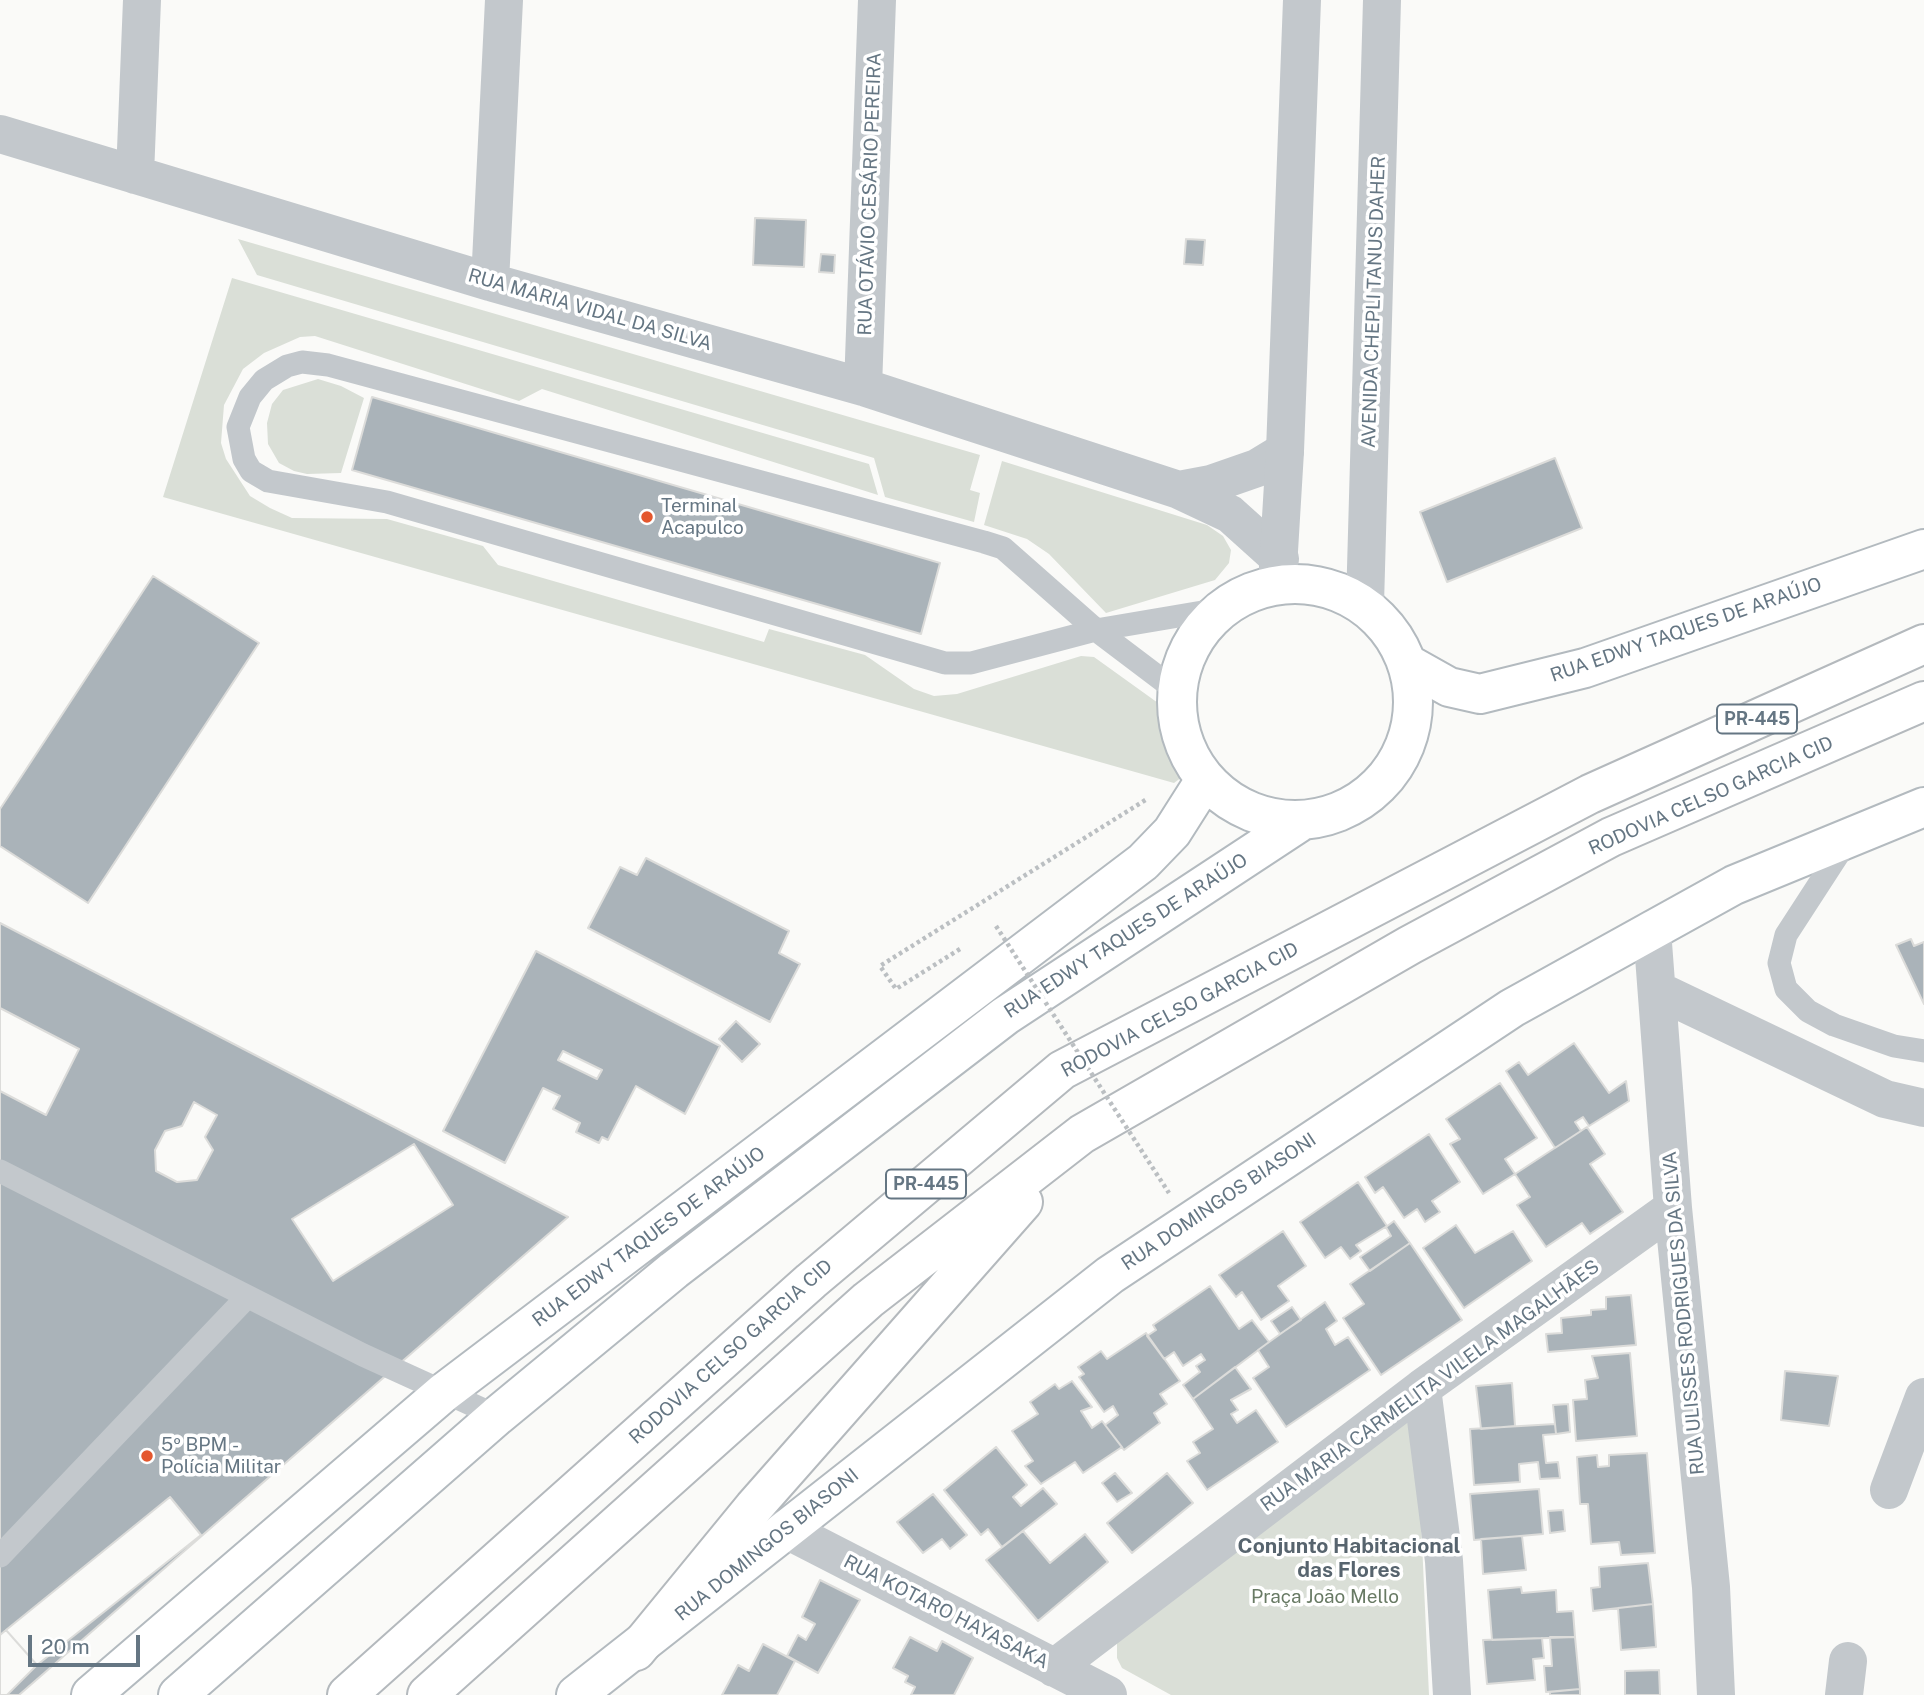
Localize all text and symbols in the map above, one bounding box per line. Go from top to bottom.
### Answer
street label: RUA OTÁVIO CESÁRIO PEREIRA [854,52,886,336]
street label: AVENIDA CHEPLI TANUS DAHER [1358,155,1390,449]
street label: RUA MARIA VIDAL DA SILVA [466,264,714,356]
place label: Terminal Acapulco [661,495,744,539]
marker: Terminal Acapulco [639,509,655,525]
street label: RUA EDWY TAQUES DE ARAÚJO [1547,573,1825,687]
road number: PR-445 [1717,704,1797,734]
street label: RODOVIA CELSO GARCIA CID [1585,732,1837,860]
street label: RUA EDWY TAQUES DE ARAÚJO [1000,849,1252,1023]
street label: RODOVIA CELSO GARCIA CID [1058,938,1302,1082]
street label: RUA DOMINGOS BIASONI [1117,1128,1321,1276]
street label: RUA EDWY TAQUES DE ARAÚJO [528,1142,770,1332]
street label: RUA ULISSES RODRIGUES DA SILVA [1658,1150,1710,1476]
road number: PR-445 [886,1170,966,1198]
street label: RODOVIA CELSO GARCIA CID [625,1255,837,1449]
street label: RUA MARIA CARMELITA VILELA MAGALHÃES [1256,1255,1604,1517]
place label: 5º BPM - Polícia Militar [161,1434,281,1478]
marker: 5º BPM - Polícia Militar [139,1448,155,1464]
street label: RUA DOMINGOS BIASONI [671,1464,863,1626]
district label: Conjunto Habitacional das Flores [1238,1534,1460,1584]
street label: RUA KOTARO HAYASAKA [840,1550,1052,1674]
park label: Praça João Mello [1251,1586,1399,1608]
scale bar [32,1622,144,1666]
text: 20 m [41,1634,90,1659]

